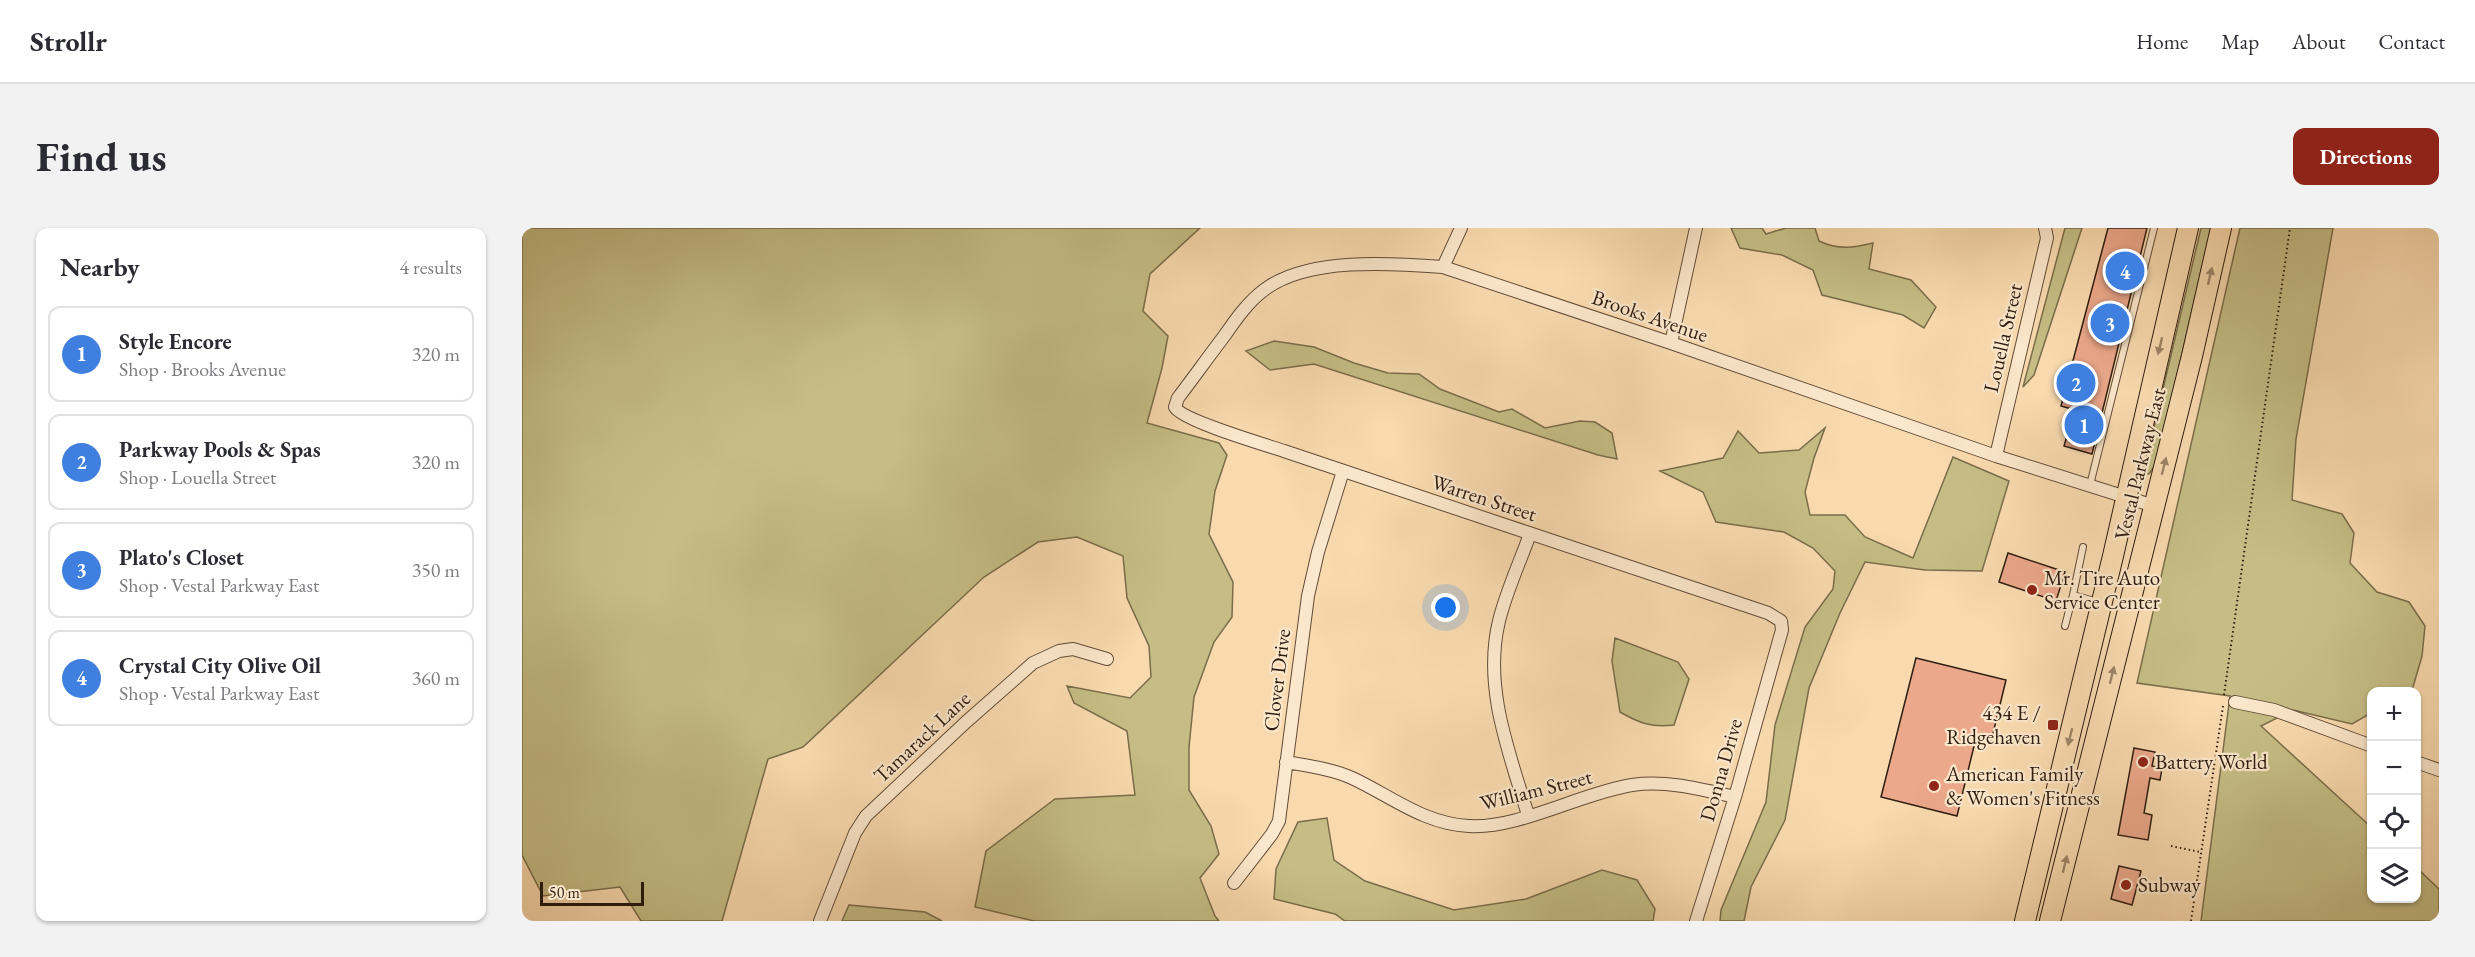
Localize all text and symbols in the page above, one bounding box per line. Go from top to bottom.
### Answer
text: Strollr [30,23,107,59]
text: Home [2136,28,2188,55]
text: Map [2221,28,2259,55]
text: About [2292,28,2345,55]
text: Contact [2378,28,2445,55]
button: Directions [2293,128,2439,185]
text: Find us [36,129,167,184]
pin: 4 [2106,248,2144,294]
text: Nearby [60,250,140,284]
text: 4 results [399,254,462,280]
one-way arrow [2206,266,2215,285]
street label: Louella Street [1977,281,2028,395]
street label: Brooks Avenue [1589,283,1712,348]
pin: 3 [2090,300,2130,346]
text: Style Encore [119,327,232,356]
one-way arrow [2154,337,2164,355]
text: 1 [76,341,87,367]
text: 320 m [412,341,460,367]
text: Shop · Brooks Avenue [119,356,286,382]
pin: 2 [2056,360,2096,406]
street label: Vestal Parkway East [2108,385,2172,543]
pin: 1 [2064,402,2104,448]
text: Parkway Pools & Spas [119,435,321,464]
text: 2 [76,449,87,475]
text: 320 m [412,449,460,475]
one-way arrow [2160,456,2170,475]
text: Shop · Louella Street [119,464,276,490]
street label: Warren Street [1428,468,1541,527]
text: Plato's Closet [119,543,244,572]
text: 3 [76,557,87,583]
text: 350 m [412,557,460,583]
place label: Mr. Tire Auto Service Center [2044,564,2160,615]
text: Shop · Vestal Parkway East [119,572,319,598]
marker: Mr. Tire Auto Service Center [2025,583,2039,597]
your location [1431,593,1460,622]
street label: Clover Drive [1257,627,1296,733]
text: Crystal City Olive Oil [119,651,321,680]
text: 4 [76,665,87,691]
text: 360 m [412,665,460,691]
one-way arrow [2107,666,2117,684]
text: Shop · Vestal Parkway East [119,680,319,706]
street label: Tamarack Lane [868,685,976,788]
map controls [2367,687,2421,903]
button: + [2367,687,2421,741]
place label: 434 E / Ridgehaven [1946,699,2041,750]
street label: Donna Drive [1693,715,1748,824]
marker: 434 E / Ridgehaven [2046,718,2060,732]
one-way arrow [2065,728,2075,746]
button: − [2367,741,2421,795]
place label: Battery World [2155,748,2268,775]
marker: Battery World [2136,755,2150,769]
place label: American Family & Women's Fitness [1945,760,2100,811]
street label: William Street [1477,763,1595,816]
marker: American Family & Women's Fitness [1927,779,1941,793]
button: locate [2367,795,2421,849]
button: layers [2367,849,2421,903]
one-way arrow [2060,855,2070,873]
place label: Subway [2138,871,2202,898]
marker: Subway [2119,878,2133,892]
scale bar [540,879,644,906]
text: 50 m [549,882,580,903]

